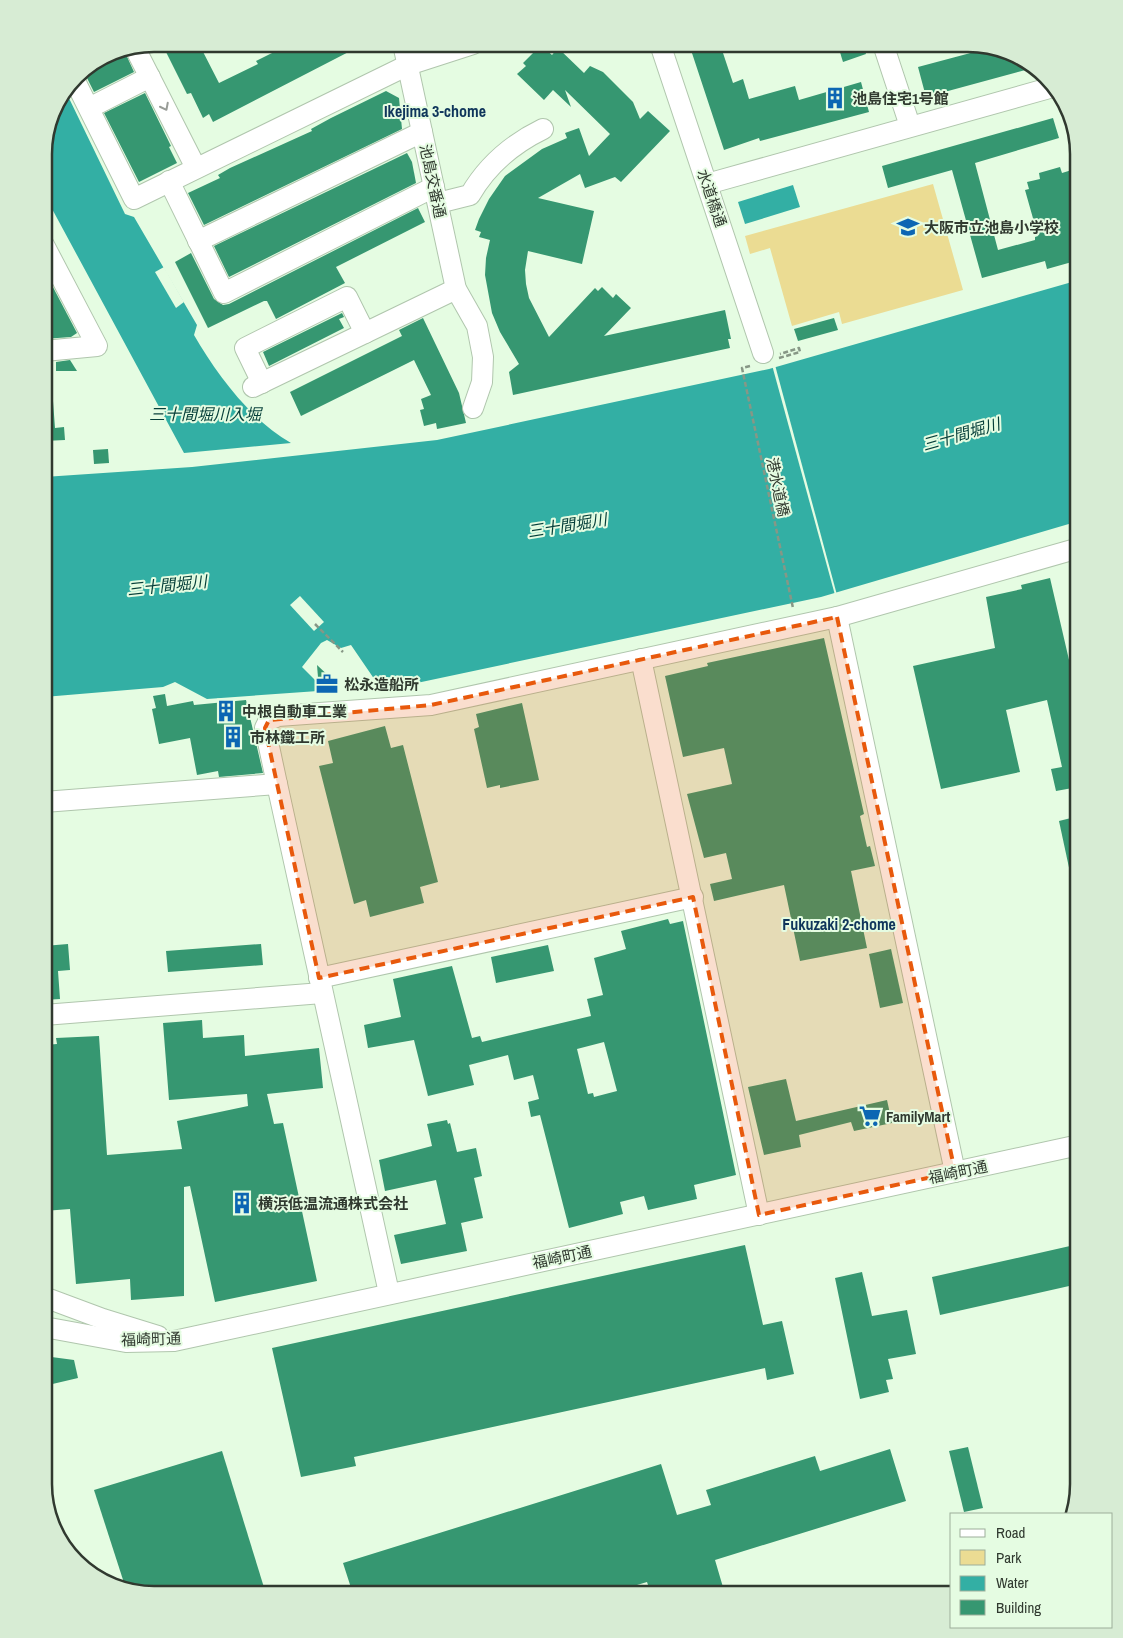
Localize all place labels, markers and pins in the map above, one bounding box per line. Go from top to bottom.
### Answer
building icon: 池島住宅1号館 [822,85,848,111]
place label: 池島住宅1号館 [852,88,949,109]
school or university icon: 大阪市立池島小学校 [895,214,921,240]
place label: 大阪市立池島小学校 [924,217,1059,238]
office icon: 松永造船所 [314,671,340,697]
place label: 松永造船所 [344,674,419,695]
building icon: 中根自動車工業 [213,698,239,724]
place label: 中根自動車工業 [242,701,347,722]
building icon: 市林鐵工所 [220,724,246,750]
place label: 市林鐵工所 [250,727,325,748]
supermarket icon: FamilyMart [857,1103,883,1129]
place label: FamilyMart [886,1106,950,1127]
building icon: 横浜低温流通株式会社 [229,1190,255,1216]
place label: 横浜低温流通株式会社 [258,1193,408,1214]

